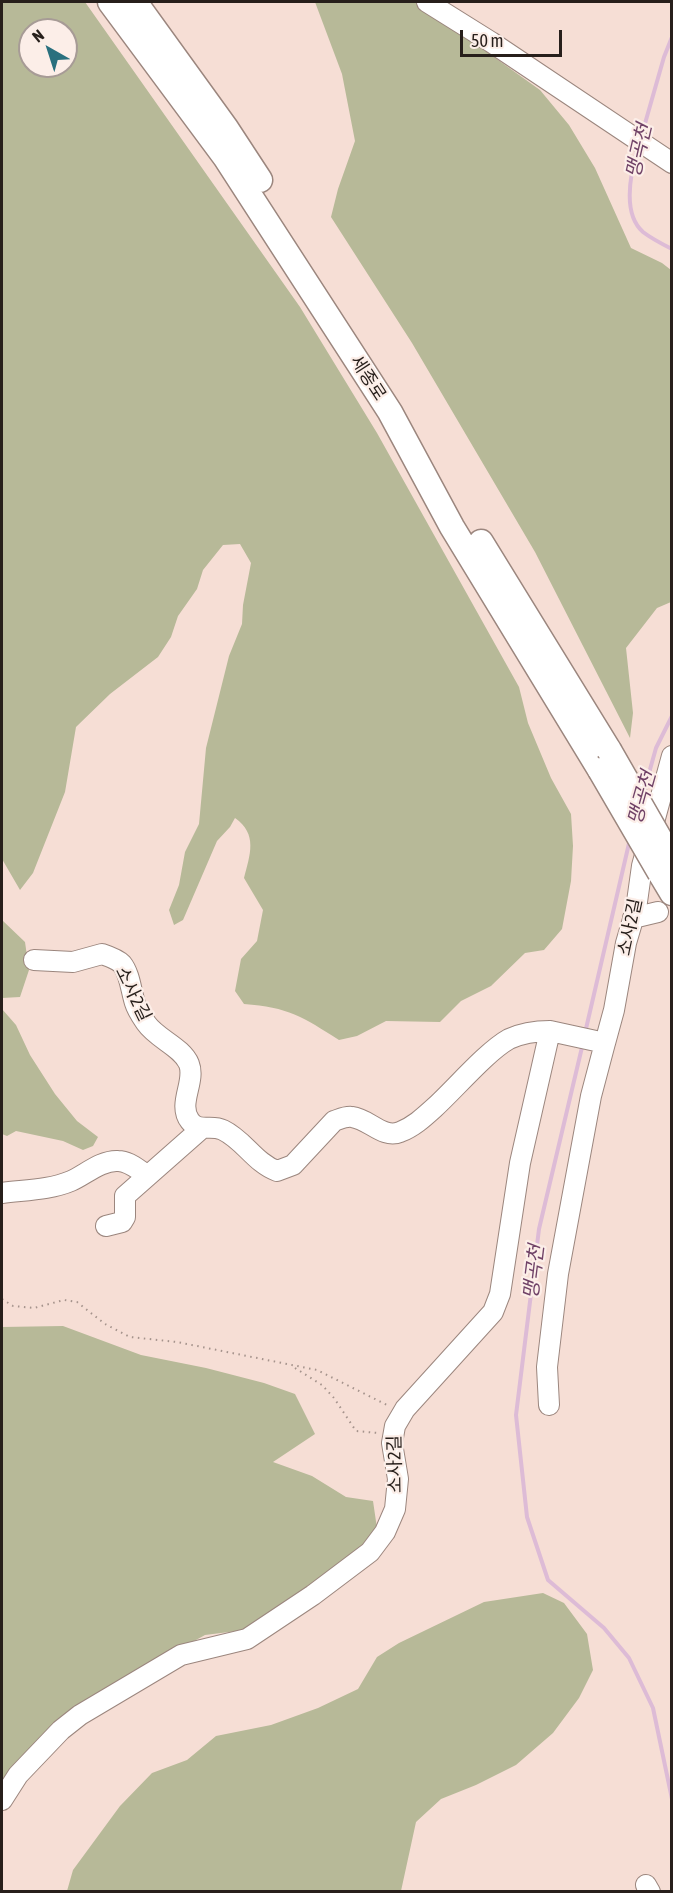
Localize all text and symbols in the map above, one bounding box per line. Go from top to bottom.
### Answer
north arrow [18,18,78,78]
scale bar [463,18,565,56]
text: N [29,26,47,46]
text: 50 m [471,30,503,51]
water label: 맹곡천 [621,121,657,181]
street label: 세종로 [345,351,391,405]
water label: 맹곡천 [623,768,661,828]
street label: 소사2길 [613,896,647,958]
street label: 소사2길 [111,963,155,1025]
water label: 맹곡천 [519,1243,549,1301]
street label: 소사2길 [384,1435,406,1493]

